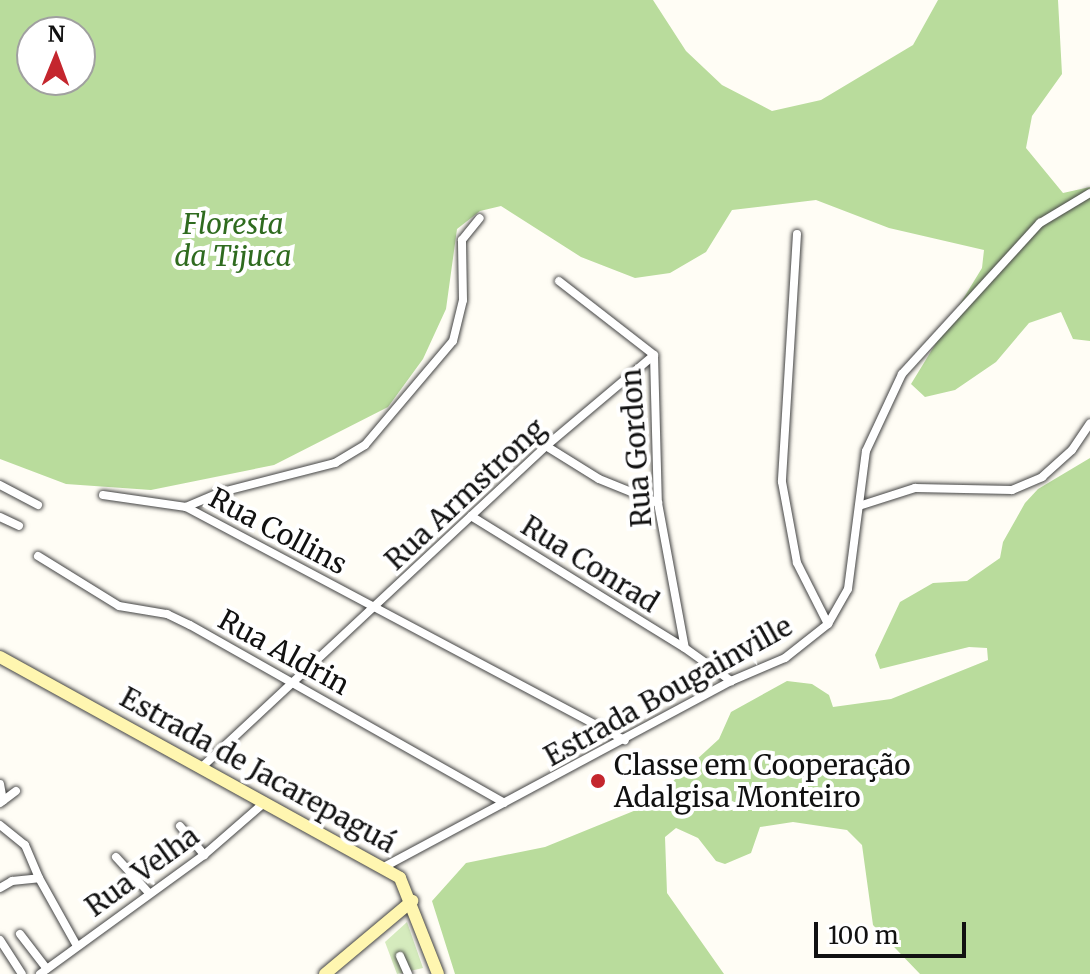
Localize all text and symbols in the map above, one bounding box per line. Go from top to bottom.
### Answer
north arrow [16,16,96,96]
text: N [47,20,65,48]
park label: Floresta da Tijuca [174,207,292,273]
street label: Rua Gordon [614,367,658,529]
street label: Rua Armstrong [378,411,552,577]
street label: Rua Collins [203,481,353,581]
street label: Rua Conrad [515,509,665,619]
street label: Rua Aldrin [213,602,355,702]
street label: Estrada Bougainville [538,609,798,773]
street label: Estrada de Jacarepaguá [114,680,402,860]
place label: Classe em Cooperação Adalgisa Monteiro [614,748,911,814]
marker: Classe em Cooperação Adalgisa Monteiro [589,772,607,790]
street label: Rua Velha [79,819,205,923]
scale bar [818,906,970,956]
text: 100 m [828,920,898,951]

